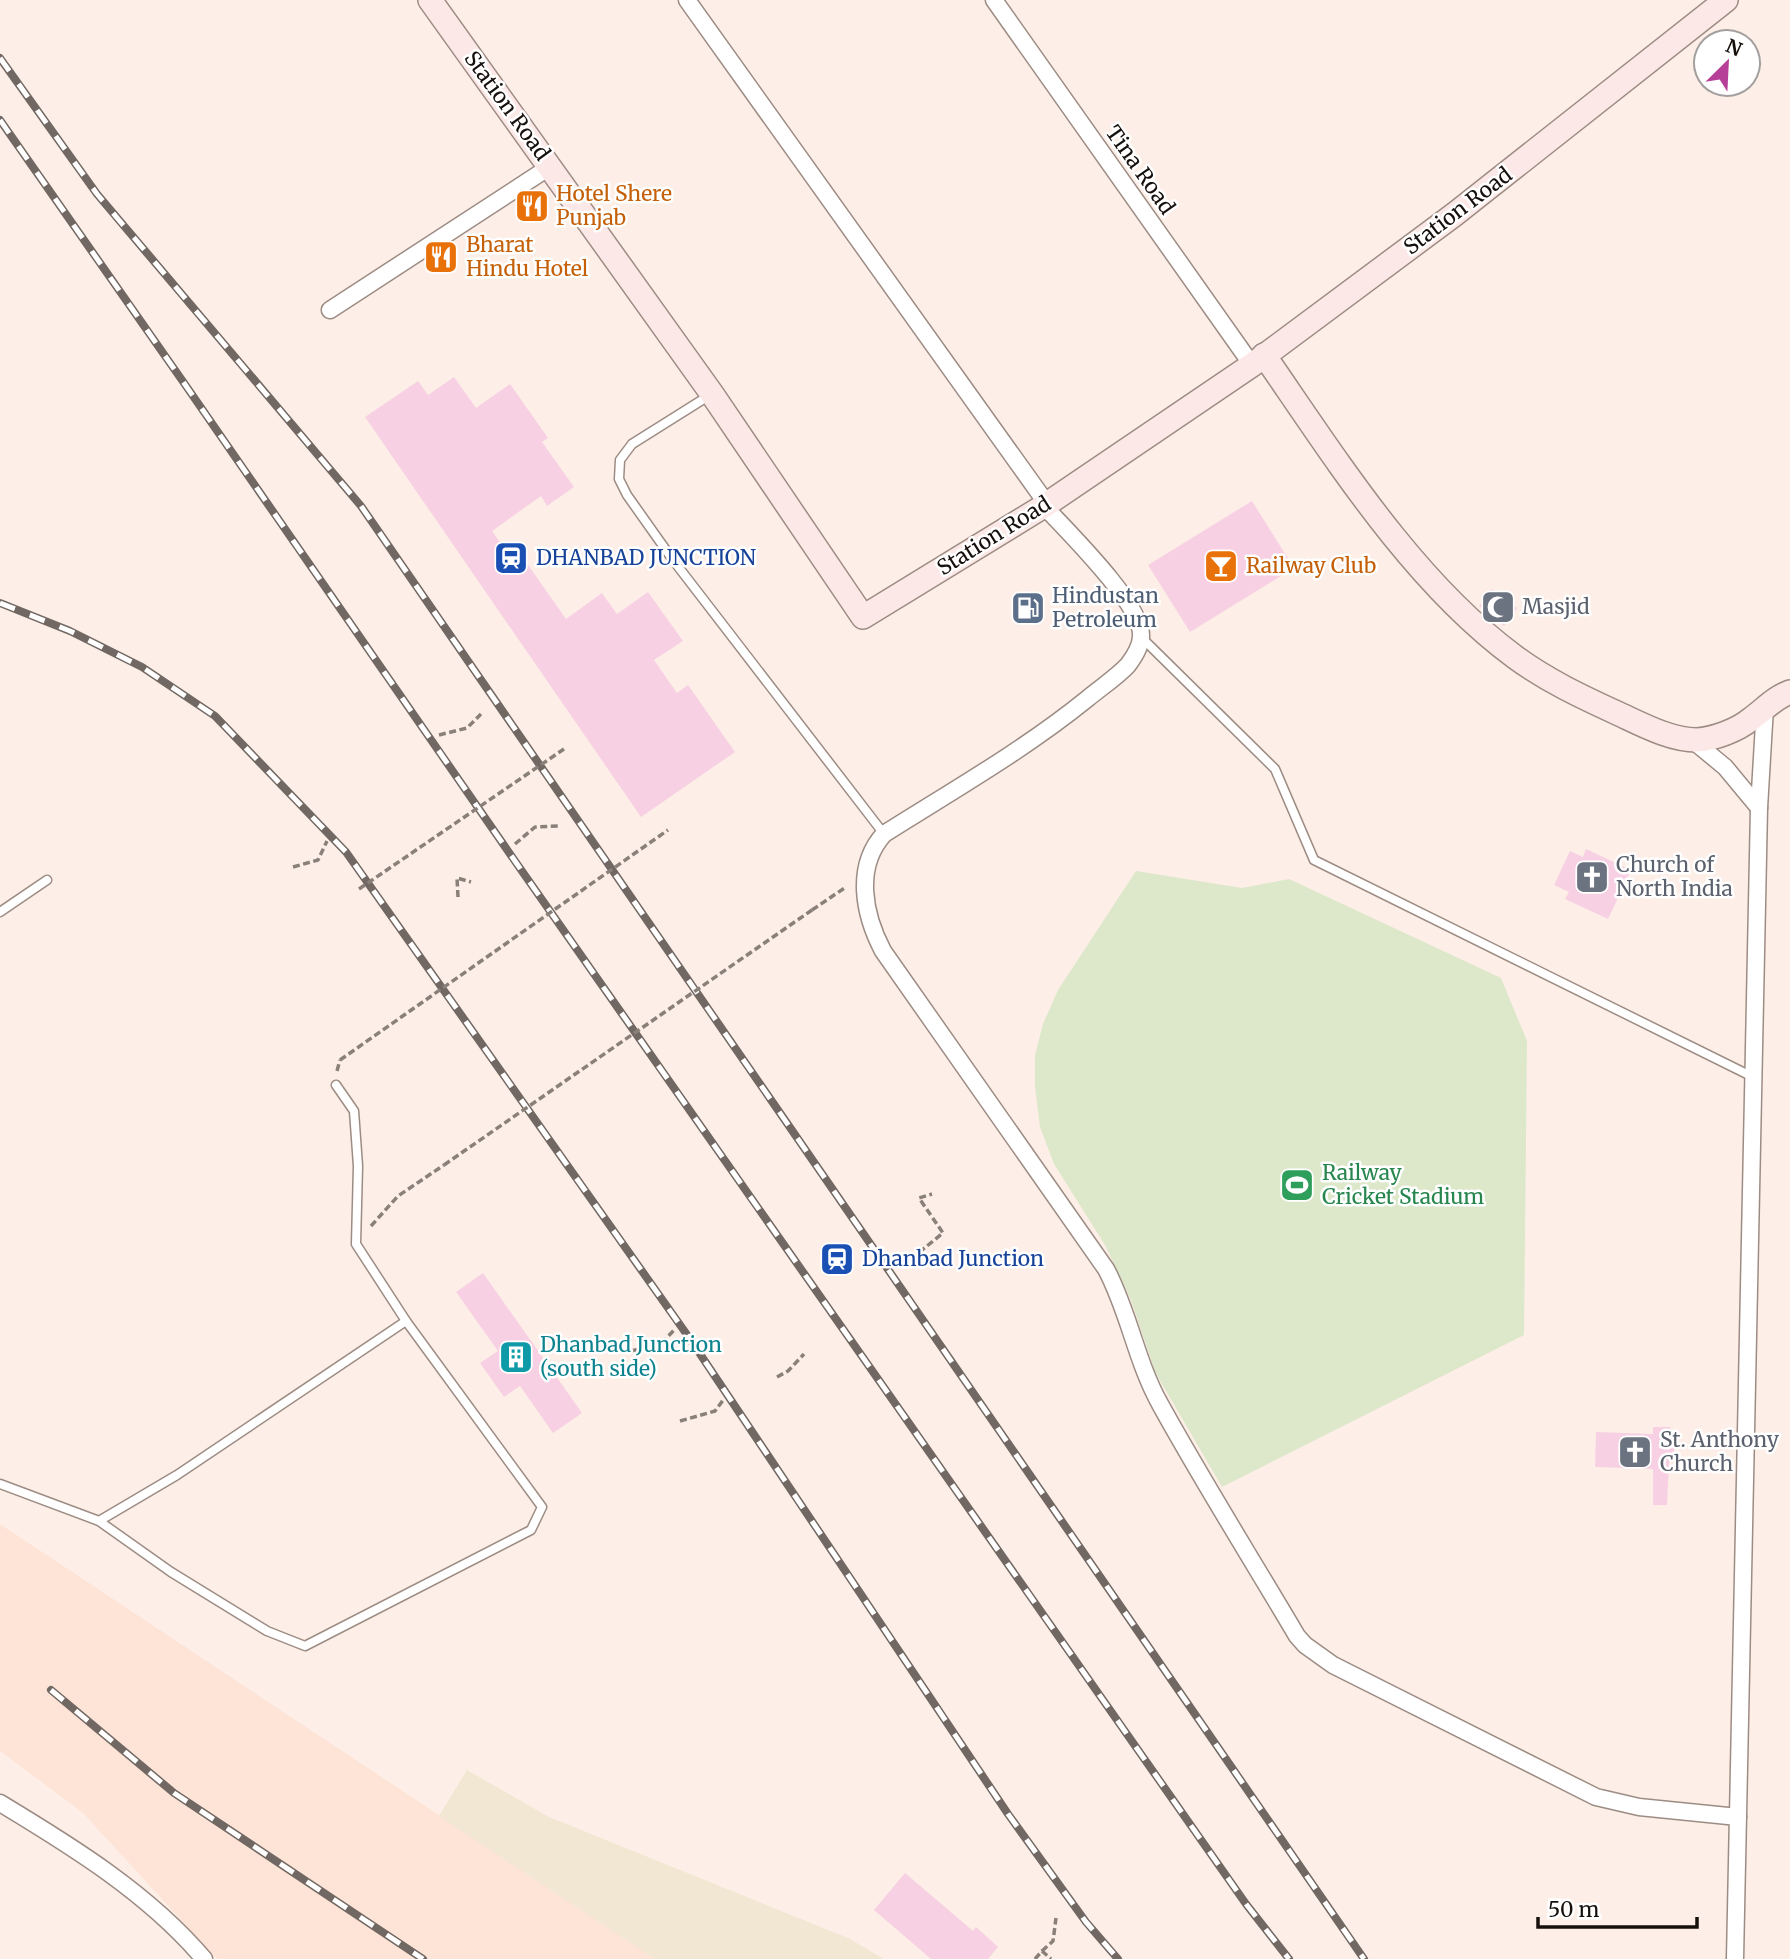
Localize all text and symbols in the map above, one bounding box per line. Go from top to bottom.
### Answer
north arrow [1692,28,1762,98]
text: N [1722,33,1746,61]
street label: Station Road [459,46,556,166]
street label: Tina Road [1100,120,1181,220]
street label: Station Road [1398,161,1518,260]
place label: Hotel Shere Punjab [556,180,672,231]
restaurant icon: Hotel Shere Punjab [513,187,551,225]
place label: Bharat Hindu Hotel [466,231,589,282]
restaurant icon: Bharat Hindu Hotel [422,238,460,276]
street label: Station Road [932,490,1056,581]
station icon: DHANBAD JUNCTION [492,539,530,577]
place label: DHANBAD JUNCTION [536,544,756,571]
bar icon: Railway Club [1202,547,1240,585]
place label: Railway Club [1246,552,1376,579]
place label: Hindustan Petroleum [1052,582,1159,633]
mosque icon: Masjid [1479,588,1517,626]
fuel station icon: Hindustan Petroleum [1009,589,1047,627]
place label: Masjid [1522,593,1590,620]
place label: Church of North India [1616,851,1733,902]
church icon: Church of North India [1573,858,1611,896]
place label: Railway Cricket Stadium [1322,1159,1484,1210]
sports icon: Railway Cricket Stadium [1278,1166,1316,1204]
station icon: Dhanbad Junction [818,1240,856,1278]
place label: Dhanbad Junction [862,1245,1044,1272]
place label: Dhanbad Junction (south side) [540,1331,722,1382]
building icon: Dhanbad Junction (south side) [497,1338,535,1376]
place label: St. Anthony Church [1660,1426,1780,1477]
church icon: St. Anthony Church [1616,1433,1654,1471]
scale bar [1538,1885,1697,1929]
text: 50 m [1548,1896,1599,1923]

